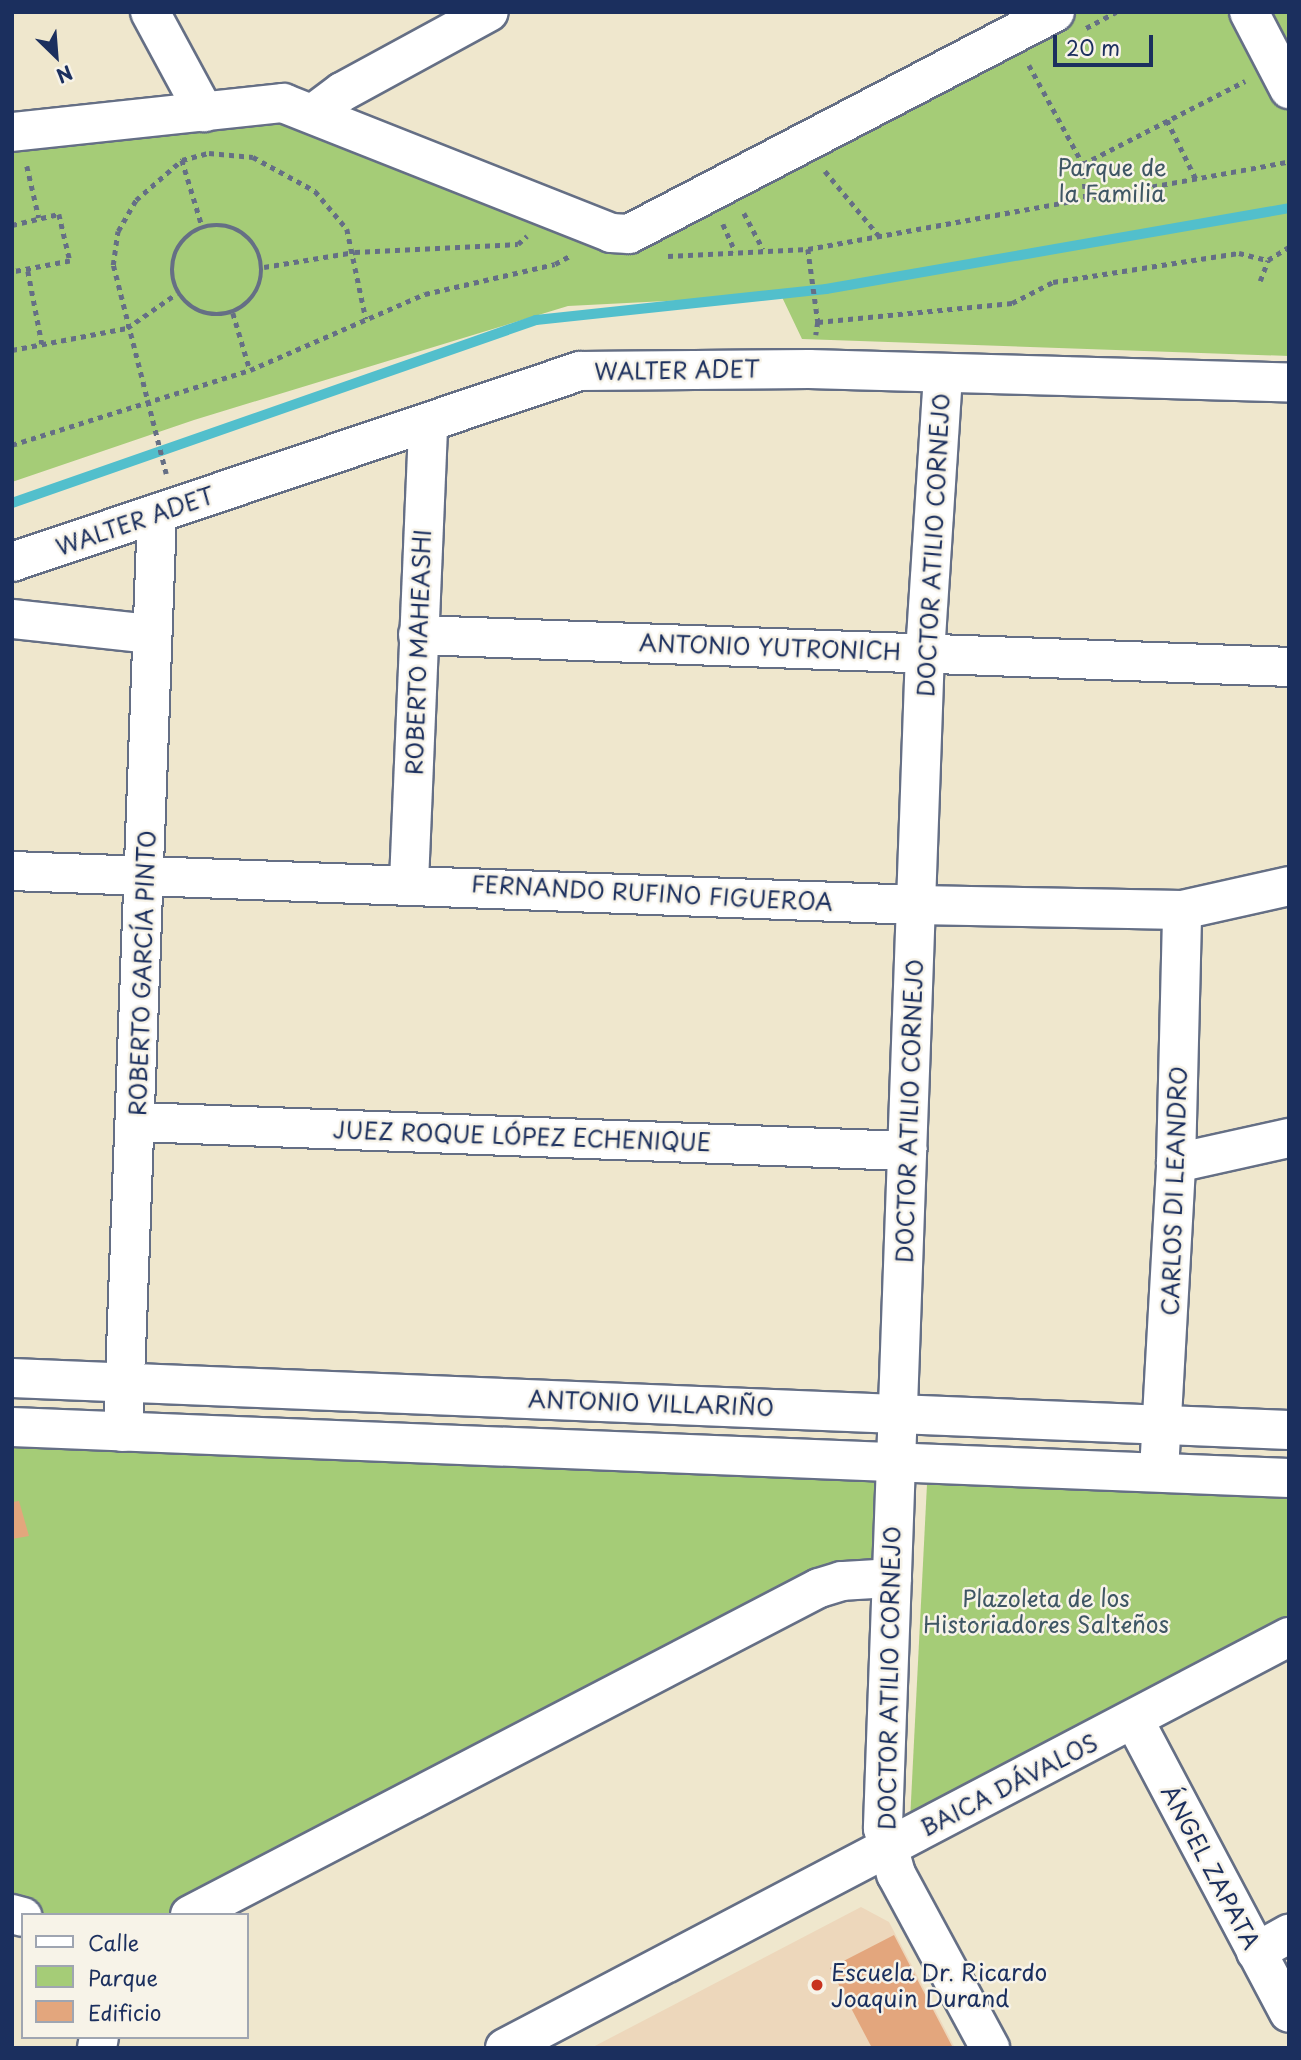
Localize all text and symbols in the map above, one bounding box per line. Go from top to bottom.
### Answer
north arrow [21,21,91,91]
scale bar [1056,21,1156,65]
text: 20 m [1066,31,1120,63]
text: N [52,59,78,91]
park label: Parque de la Familia [1057,153,1167,207]
street label: WALTER ADET [592,355,762,385]
street label: DOCTOR ATILIO CORNEJO [911,390,955,700]
street label: WALTER ADET [50,480,220,562]
street label: ROBERTO MAHEASHI [400,528,436,776]
street label: ANTONIO YUTRONICH [639,629,901,665]
street label: ROBERTO GARCÍA PINTO [123,826,161,1120]
street label: FERNANDO RUFINO FIGUEROA [470,870,834,916]
street label: DOCTOR ATILIO CORNEJO [890,956,928,1266]
street label: CARLOS DI LEANDRO [1156,1064,1192,1318]
street label: JUEZ ROQUE LÓPEZ ECHENIQUE [332,1116,712,1156]
street label: ANTONIO VILLARIÑO [527,1385,775,1421]
street label: DOCTOR ATILIO CORNEJO [873,1523,905,1833]
park label: Plazoleta de los Historiadores Salteños [922,1584,1170,1638]
street label: BAICA DÁVALOS [917,1729,1101,1841]
street label: ÁNGEL ZAPATA [1156,1779,1266,1955]
legend [21,1913,248,2039]
text: Calle [88,1926,139,1958]
place label: Escuela Dr. Ricardo Joaquin Durand [831,1958,1046,2012]
text: Parque [88,1961,158,1993]
marker: Escuela Dr. Ricardo Joaquin Durand [809,1977,825,1993]
text: Edificio [88,1996,161,2028]

